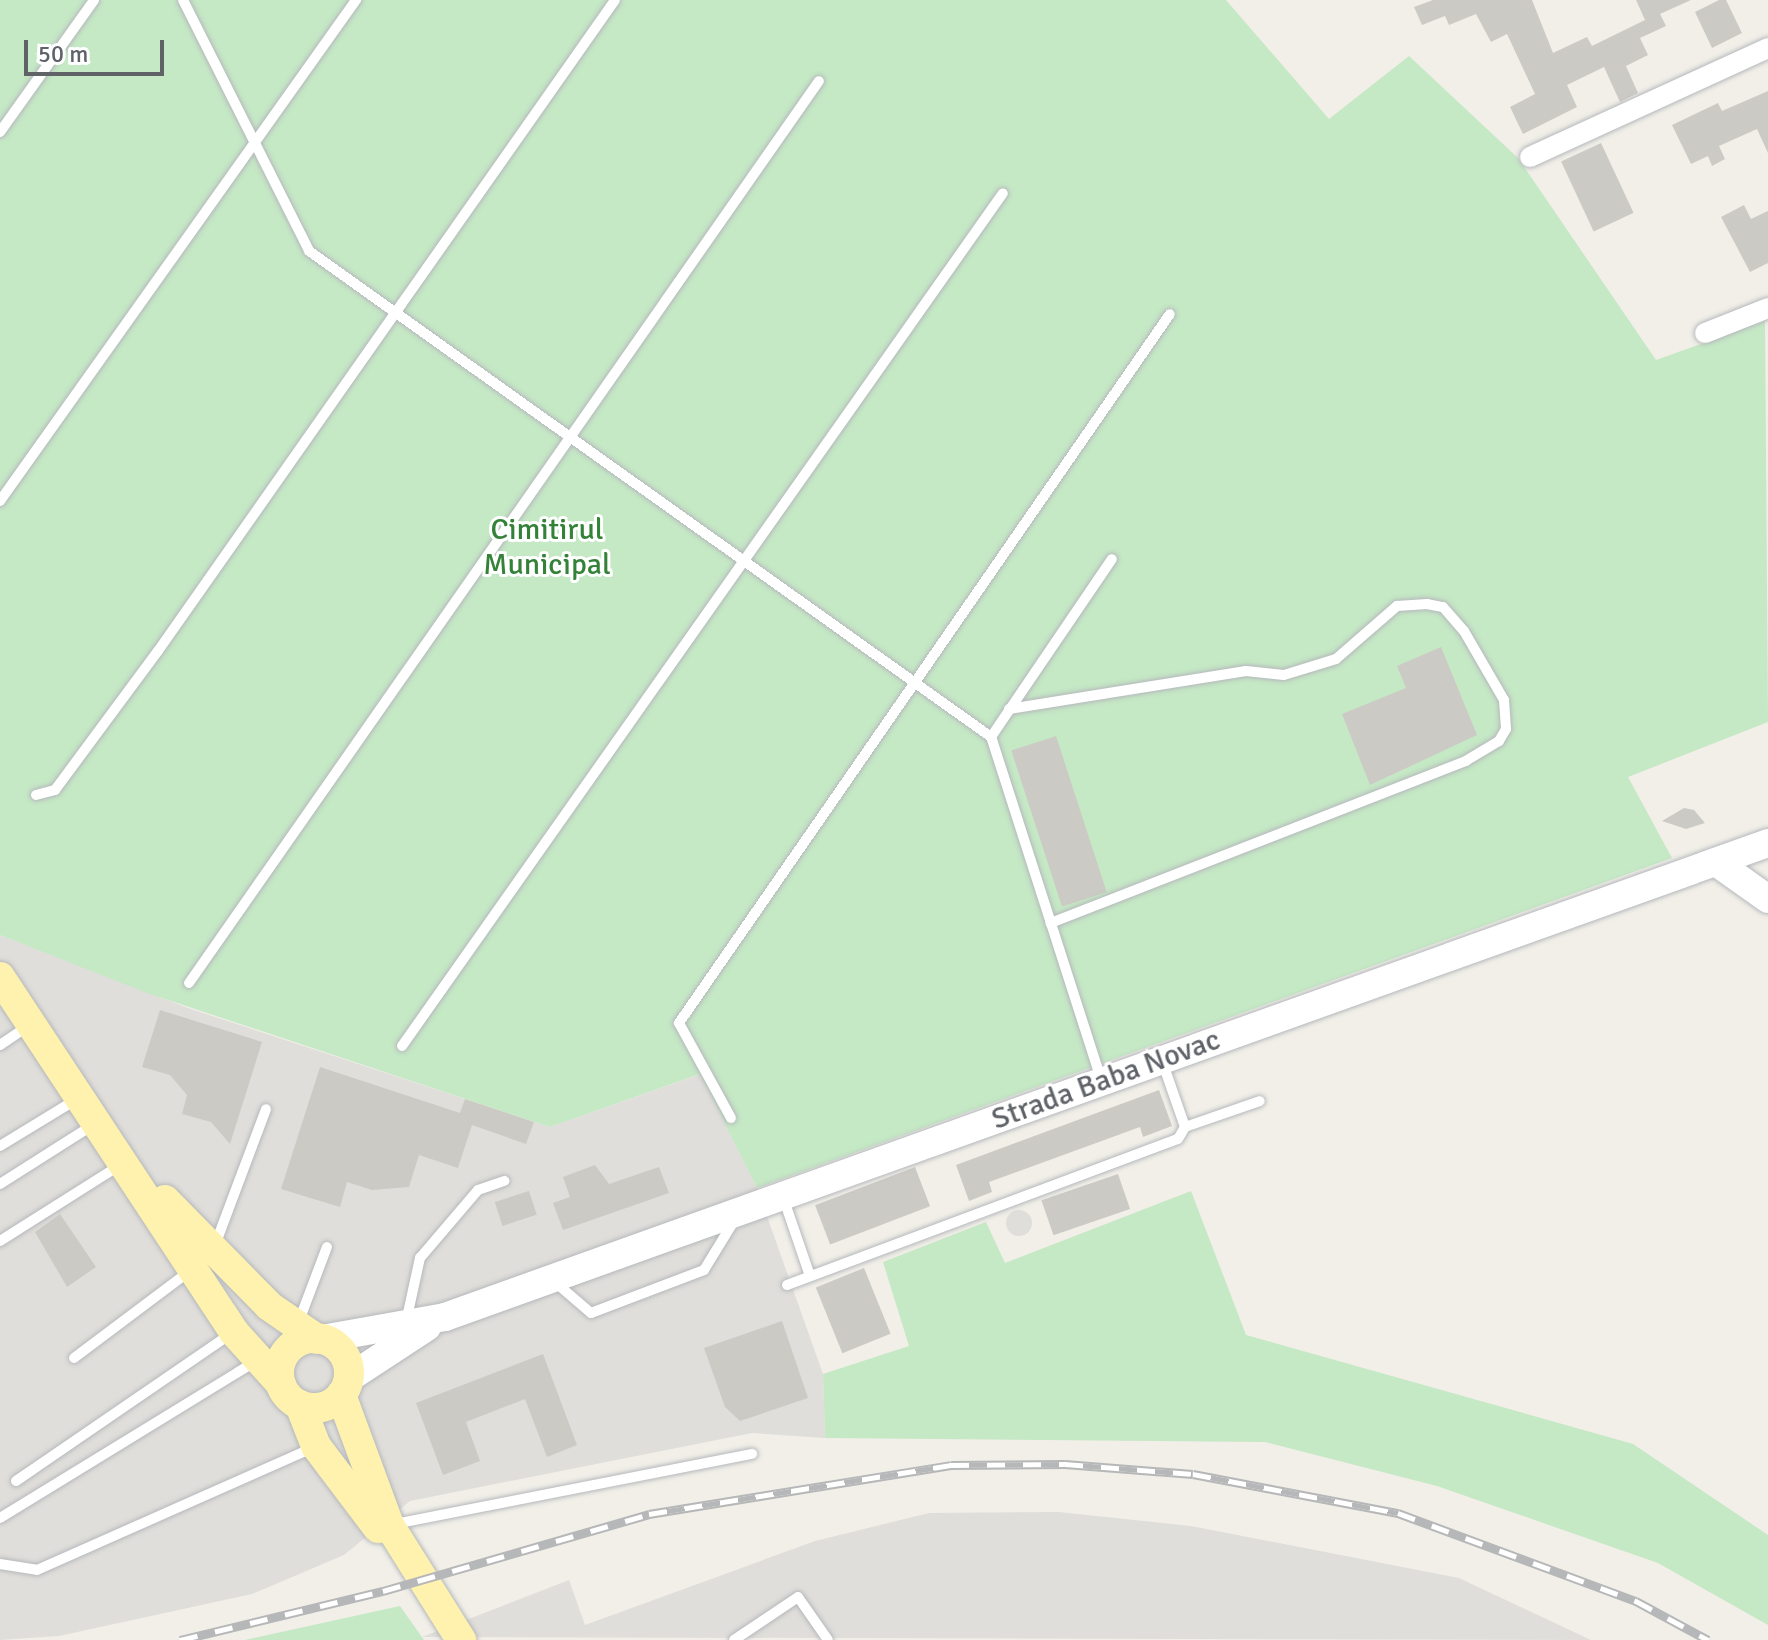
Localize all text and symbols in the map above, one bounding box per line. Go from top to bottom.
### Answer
scale bar [28,24,168,74]
text: 50 m [38,39,88,69]
park label: Cimitirul Municipal [483,512,611,582]
street label: Strada Baba Novac [987,1022,1225,1138]

